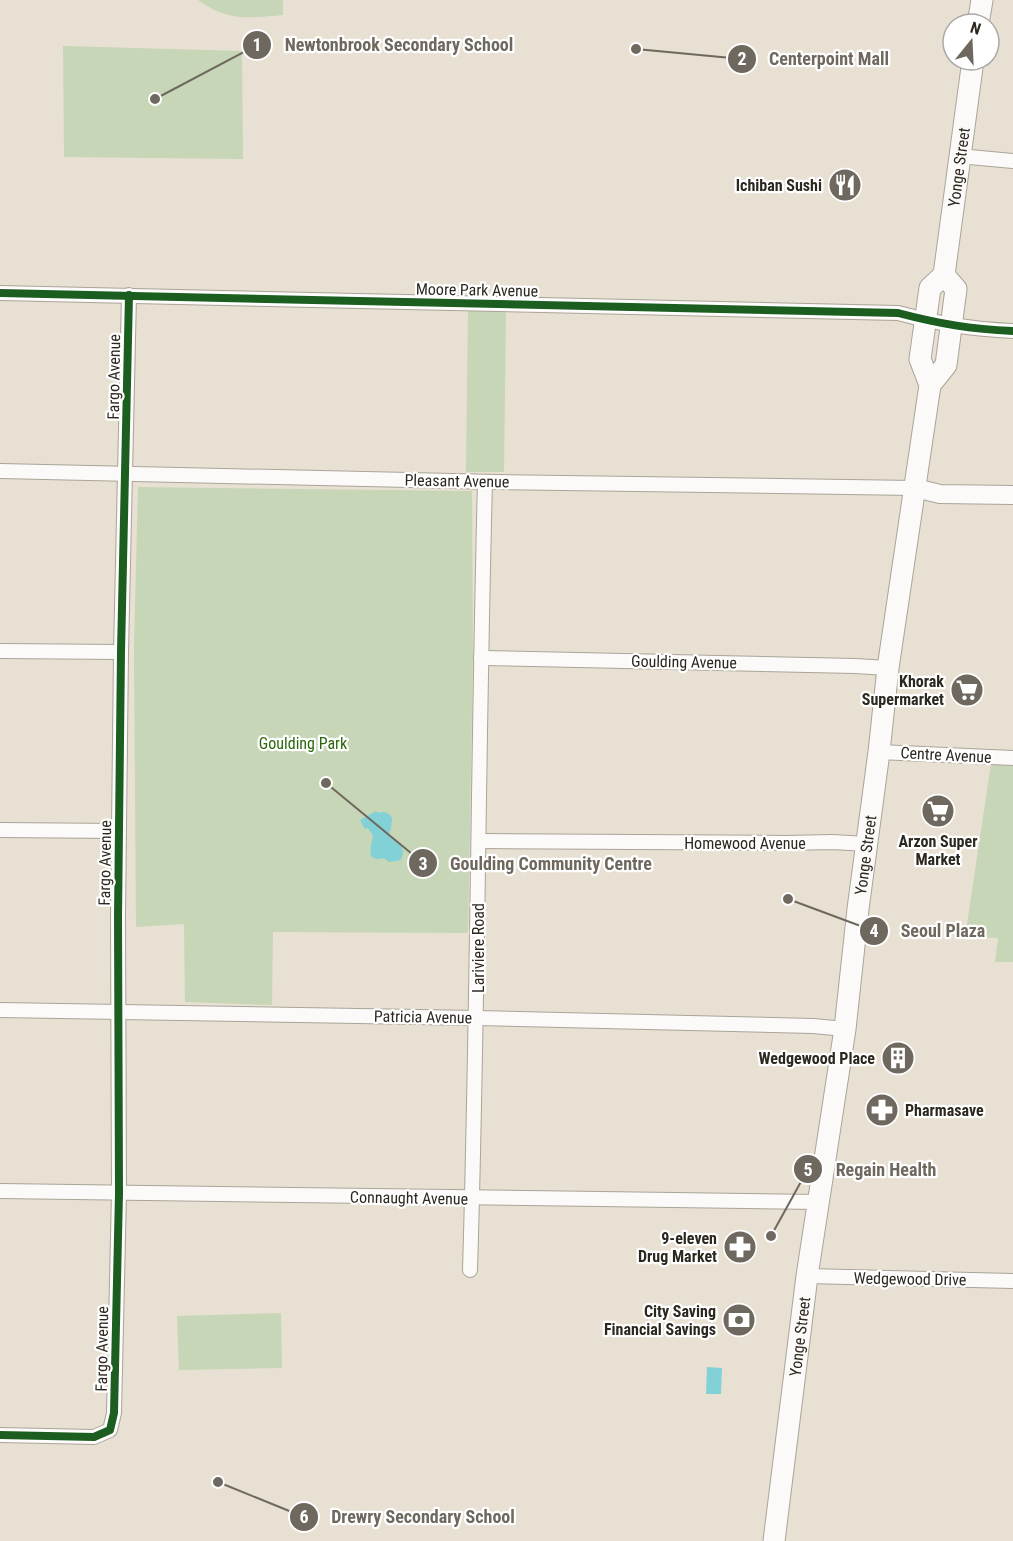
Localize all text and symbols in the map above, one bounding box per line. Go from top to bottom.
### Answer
north arrow [941,12,1001,72]
text: N [968,18,983,39]
callout: Newtonbrook Secondary School [242,27,525,63]
text: 1 [252,34,262,55]
text: Newtonbrook Secondary School [285,34,513,55]
callout: Centerpoint Mall [727,41,901,77]
text: 2 [737,48,747,69]
text: Centerpoint Mall [769,48,889,69]
street label: Yonge Street [944,126,973,208]
restaurant icon: Ichiban Sushi [827,167,863,203]
place label: Ichiban Sushi [736,176,822,195]
street label: Moore Park Avenue [416,279,538,301]
street label: Fargo Avenue [104,334,124,420]
street label: Pleasant Avenue [404,471,510,491]
street label: Goulding Avenue [631,652,737,672]
place label: Khorak Supermarket [862,672,944,709]
supermarket icon: Khorak Supermarket [949,672,985,708]
park label: Goulding Park [259,734,348,753]
street label: Centre Avenue [900,743,992,767]
supermarket icon: Arzon Super Market [920,793,956,829]
street label: Yonge Street [850,814,880,896]
street label: Fargo Avenue [95,820,115,906]
place label: Arzon Super Market [899,832,977,869]
street label: Homewood Avenue [684,834,806,853]
callout: Goulding Community Centre [408,845,664,881]
text: 3 [418,853,428,874]
text: Goulding Community Centre [450,853,652,874]
street label: Lariviere Road [469,903,488,993]
callout: Seoul Plaza [859,913,997,949]
text: 4 [869,920,879,941]
text: Seoul Plaza [901,920,985,941]
street label: Patricia Avenue [374,1007,472,1027]
building icon: Wedgewood Place [880,1040,916,1076]
place label: Wedgewood Place [759,1049,875,1068]
pharmacy icon: Pharmasave [864,1092,900,1128]
place label: Pharmasave [905,1101,984,1120]
callout: Regain Health [793,1151,948,1187]
text: 5 [803,1159,813,1180]
text: Regain Health [836,1159,936,1180]
street label: Connaught Avenue [350,1187,468,1209]
place label: 9-eleven Drug Market [638,1229,717,1266]
pharmacy icon: 9-eleven Drug Market [722,1229,758,1265]
street label: Wedgewood Drive [853,1269,967,1289]
street label: Yonge Street [785,1295,814,1378]
place label: City Saving Financial Savings [604,1302,716,1339]
bank icon: City Saving Financial Savings [721,1302,757,1338]
street label: Fargo Avenue [92,1306,112,1392]
callout: Drewry Secondary School [289,1499,526,1535]
text: 6 [299,1506,309,1527]
text: Drewry Secondary School [331,1506,515,1527]

